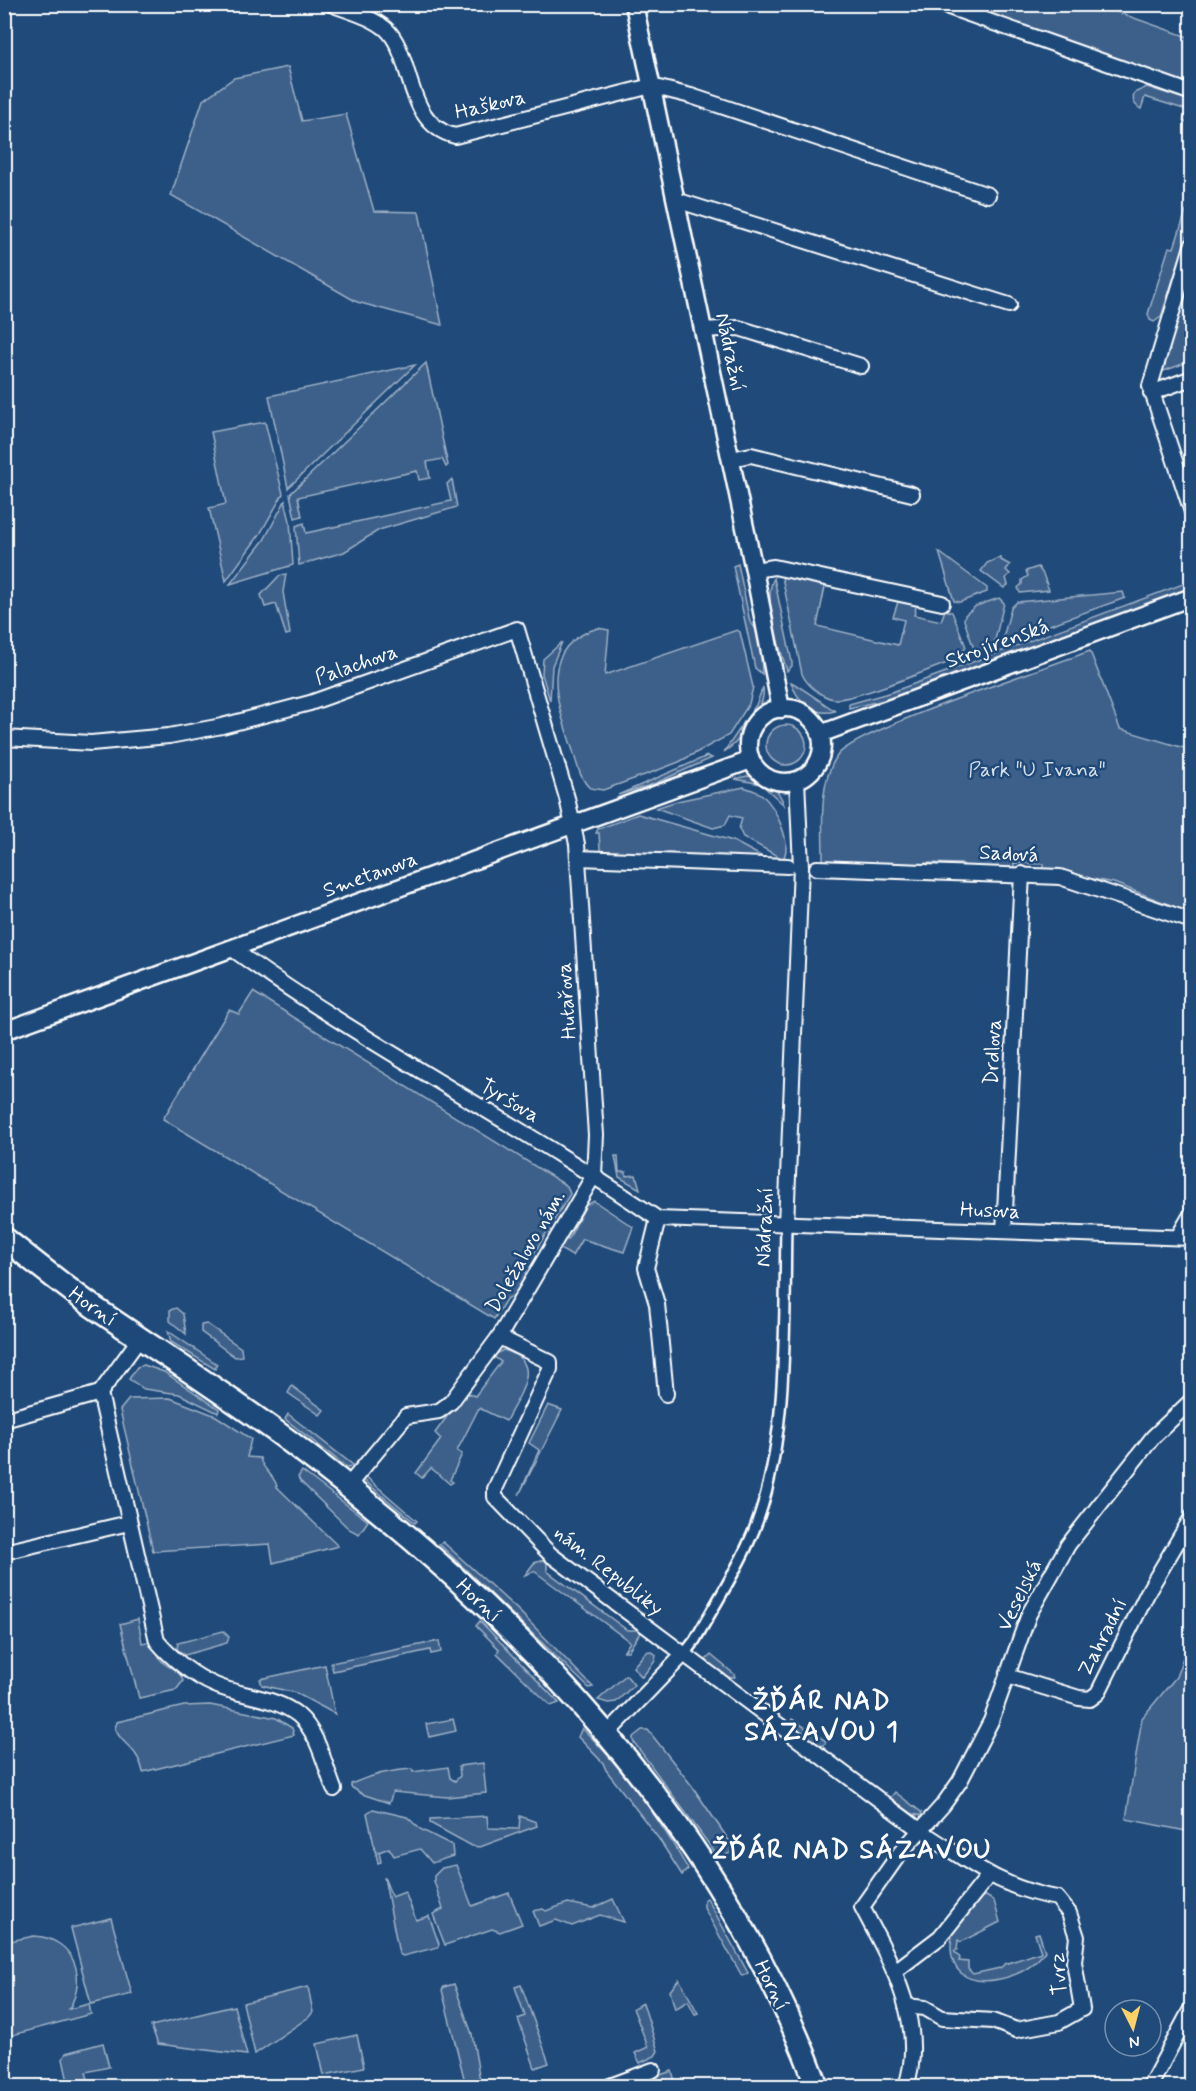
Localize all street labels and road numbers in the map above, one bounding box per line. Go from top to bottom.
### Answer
street label: Haškova [452,83,528,127]
street label: Nádražní [708,310,752,394]
street label: Strojírenská [942,612,1053,676]
street label: Palachova [311,638,401,692]
street label: Sadová [979,838,1039,870]
street label: Smetanova [319,845,421,905]
street label: Hutařova [550,961,584,1040]
street label: Drdlova [977,1018,1009,1086]
street label: Tyršova [474,1072,545,1130]
street label: Doležalovo nám. [479,1185,572,1318]
street label: Nádražní [750,1187,780,1267]
street label: Husova [959,1196,1021,1226]
street label: Horní [63,1280,122,1333]
street label: nám. Republiky [548,1519,669,1622]
street label: Veselská [990,1555,1049,1636]
street label: Horní [449,1572,507,1629]
street label: Zahradní [1071,1594,1134,1681]
street label: Tvrz [1044,1952,1074,1996]
street label: Horní [747,1955,795,2015]

